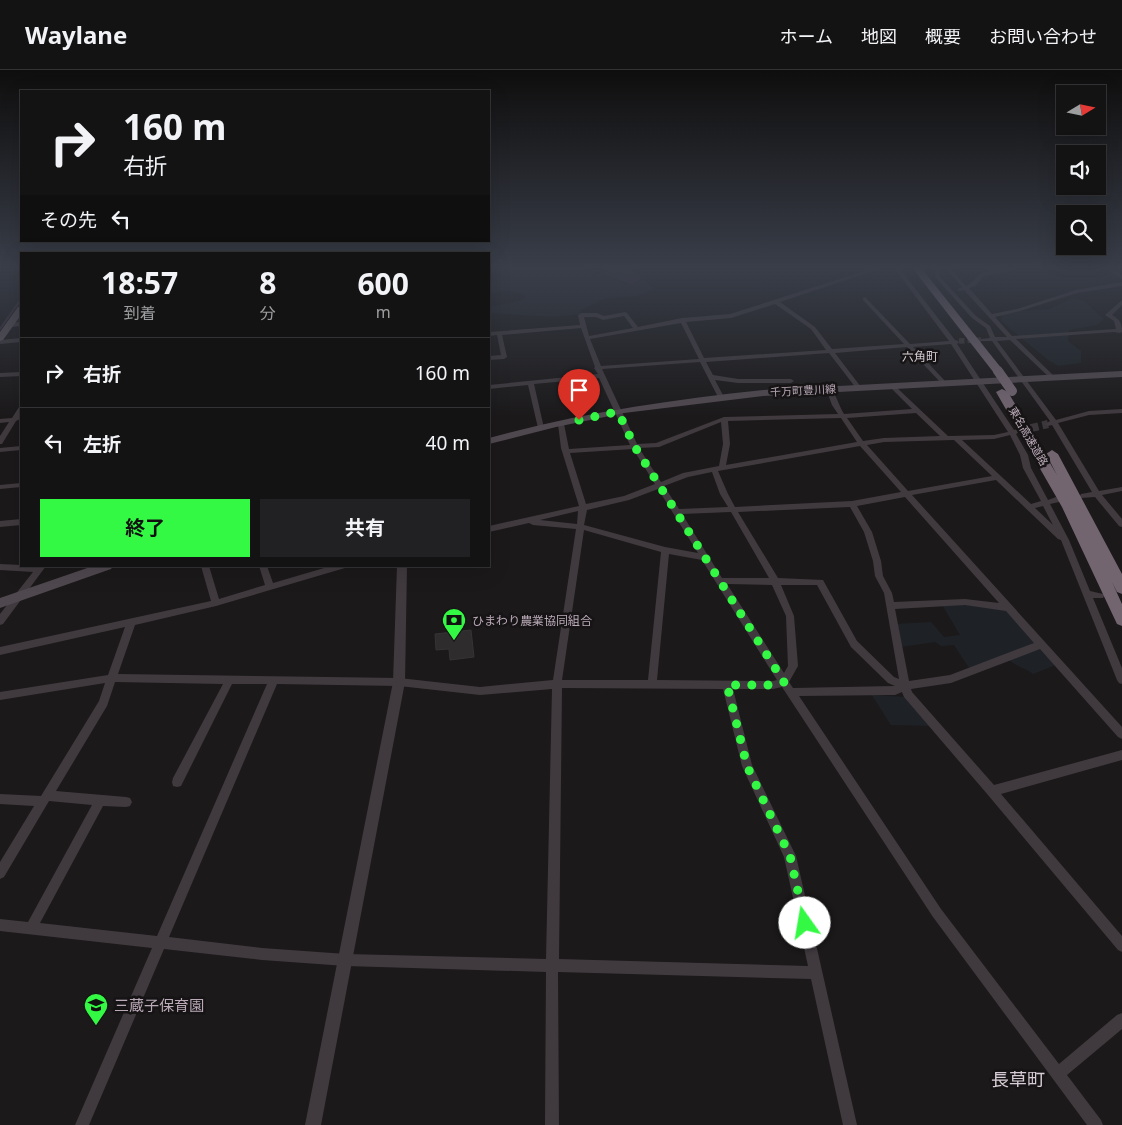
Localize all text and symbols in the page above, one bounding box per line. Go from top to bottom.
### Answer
text: Waylane [25,18,127,51]
text: ホーム [780,24,833,48]
text: 地図 [861,24,897,48]
text: 概要 [925,24,961,48]
text: お問い合わせ [989,24,1097,48]
north arrow [1056,85,1106,135]
map controls [1056,85,1106,255]
text: 160 m [123,103,226,150]
icon: right [40,110,105,175]
button: sound [1056,145,1106,195]
text: 右折 [123,150,167,180]
icon: left [107,205,135,233]
button: search [1056,205,1106,255]
text: その先 [40,207,97,233]
text: 18:57 [101,262,178,303]
text: 8 [259,262,276,303]
text: 600 [357,263,409,304]
text: m [376,301,391,323]
text: 到着 [124,302,156,324]
text: 分 [260,302,276,324]
district label: 六角町 [902,348,938,365]
icon: right [40,359,68,387]
text: 160 m [415,360,470,386]
text: 右折 [83,361,121,387]
pin [558,369,600,420]
icon: arrive [565,376,593,404]
street label: 千万町豊川線 [770,381,836,399]
street label: 東名高速道路 [1006,404,1052,468]
icon: left [40,429,68,457]
text: 40 m [426,430,470,456]
text: 左折 [83,431,121,457]
button: 終了 [40,499,250,557]
button: 共有 [260,499,470,557]
bank icon: ひまわり農業協同組合 [441,607,467,641]
place label: ひまわり農業協同組合 [472,612,592,629]
position arrow [778,896,830,948]
school or university icon: 三蔵子保育園 [83,992,109,1026]
place label: 三蔵子保育園 [114,995,204,1015]
district label: 長草町 [991,1067,1045,1091]

